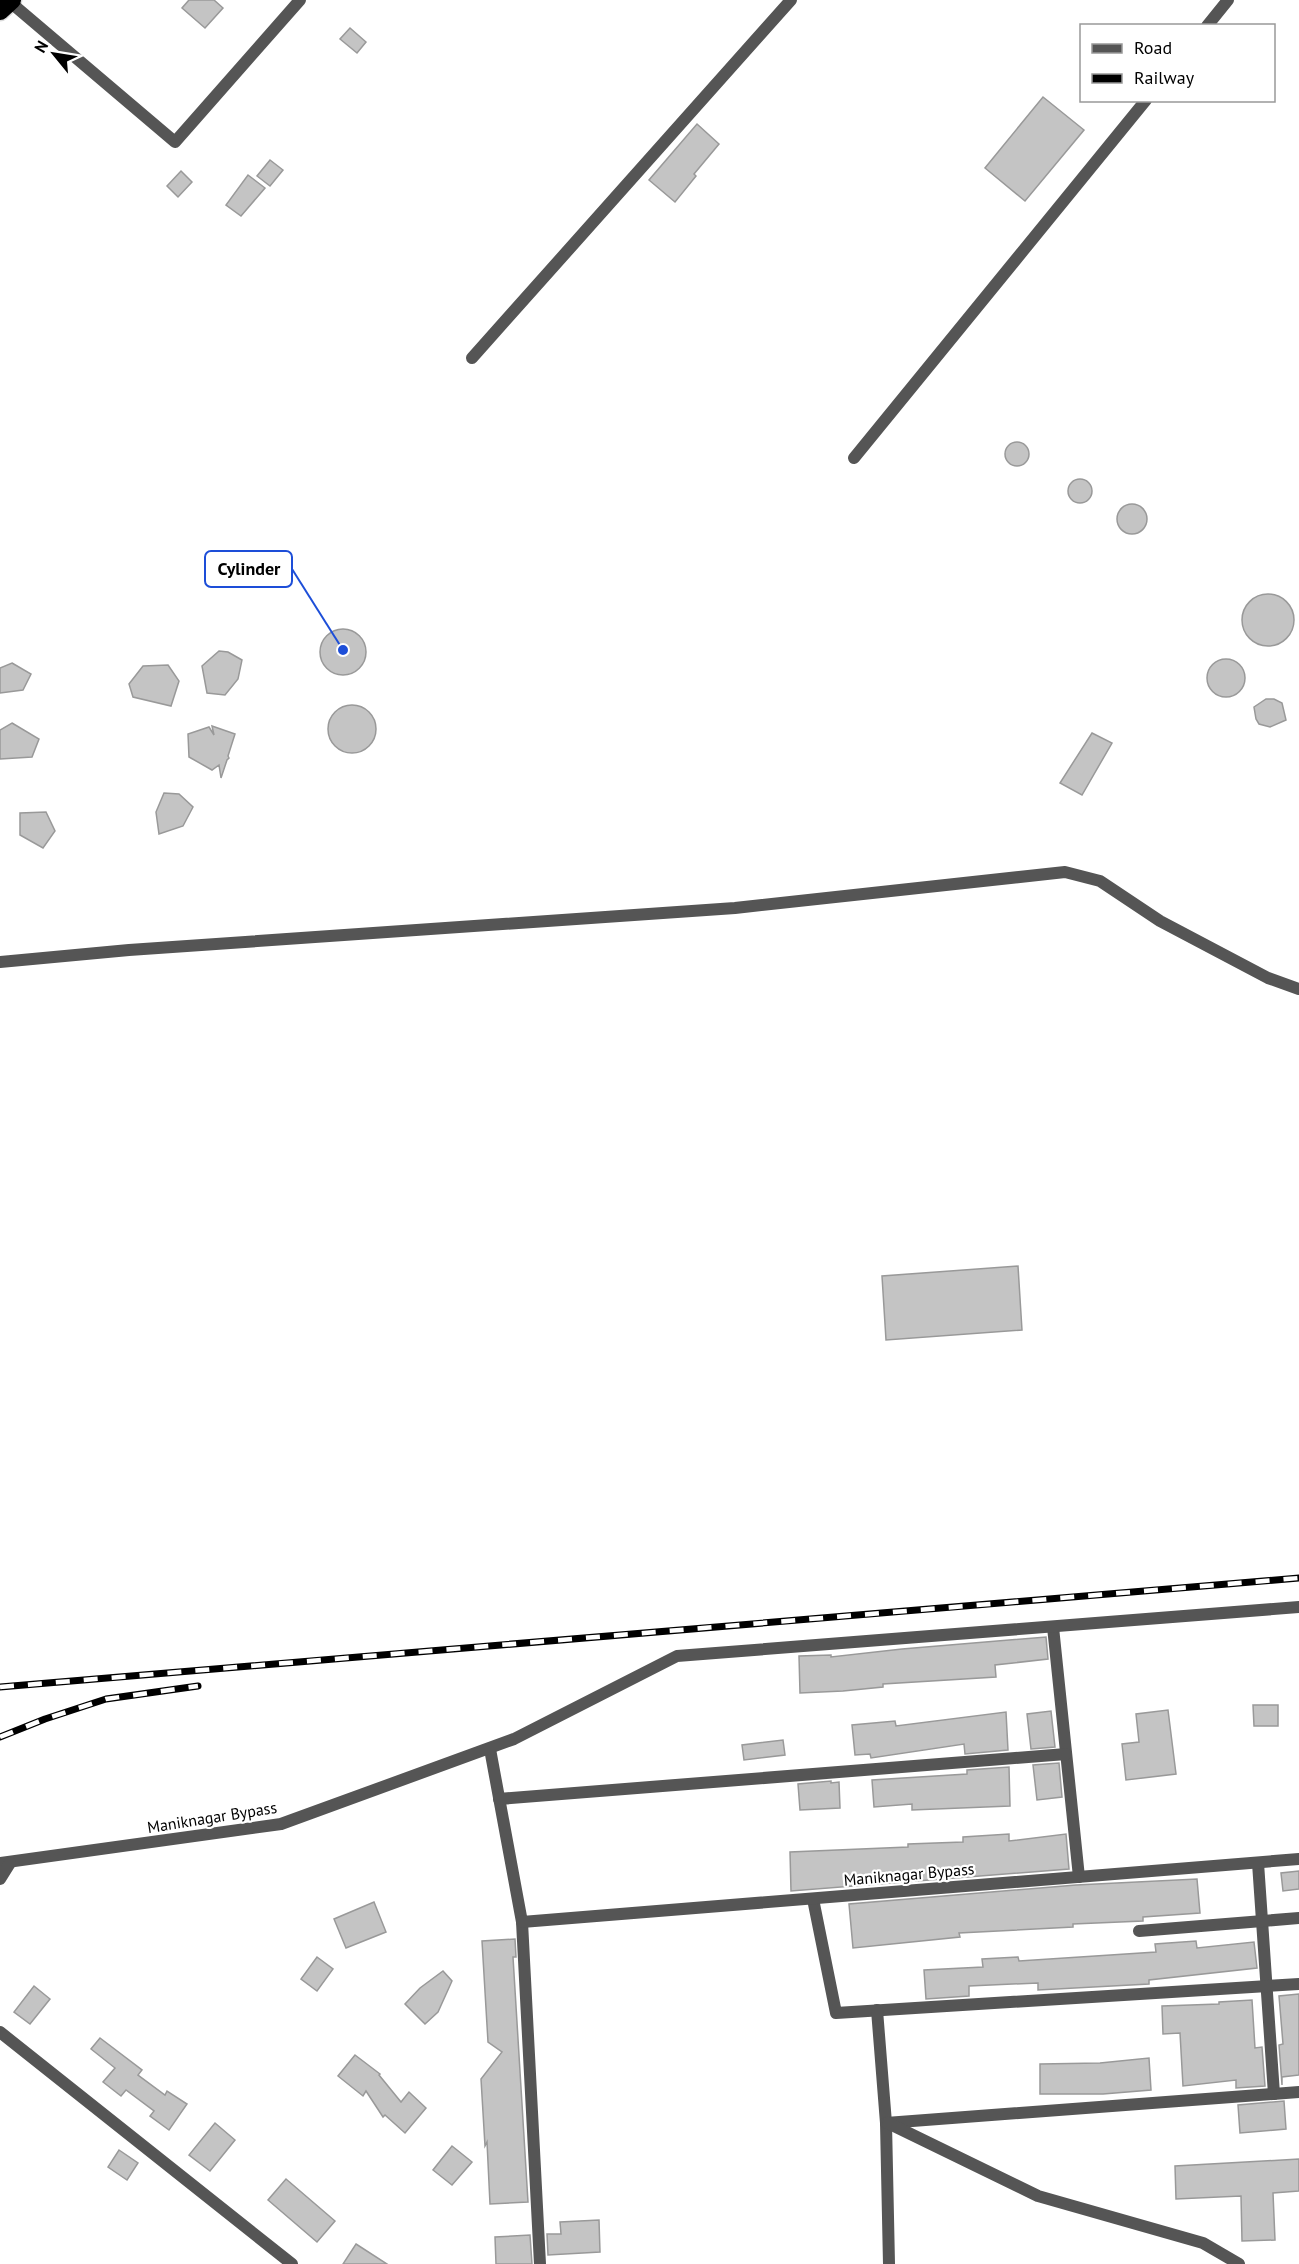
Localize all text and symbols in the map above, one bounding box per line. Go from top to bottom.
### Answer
north arrow [24,24,84,84]
legend [1080,24,1275,102]
text: Road [1134,36,1172,59]
text: N [30,37,52,56]
text: Railway [1134,66,1195,89]
callout: Cylinder [205,551,292,587]
text: Cylinder [218,557,281,580]
street label: Maniknagar Bypass [146,1797,279,1837]
street label: Maniknagar Bypass [843,1858,975,1890]

